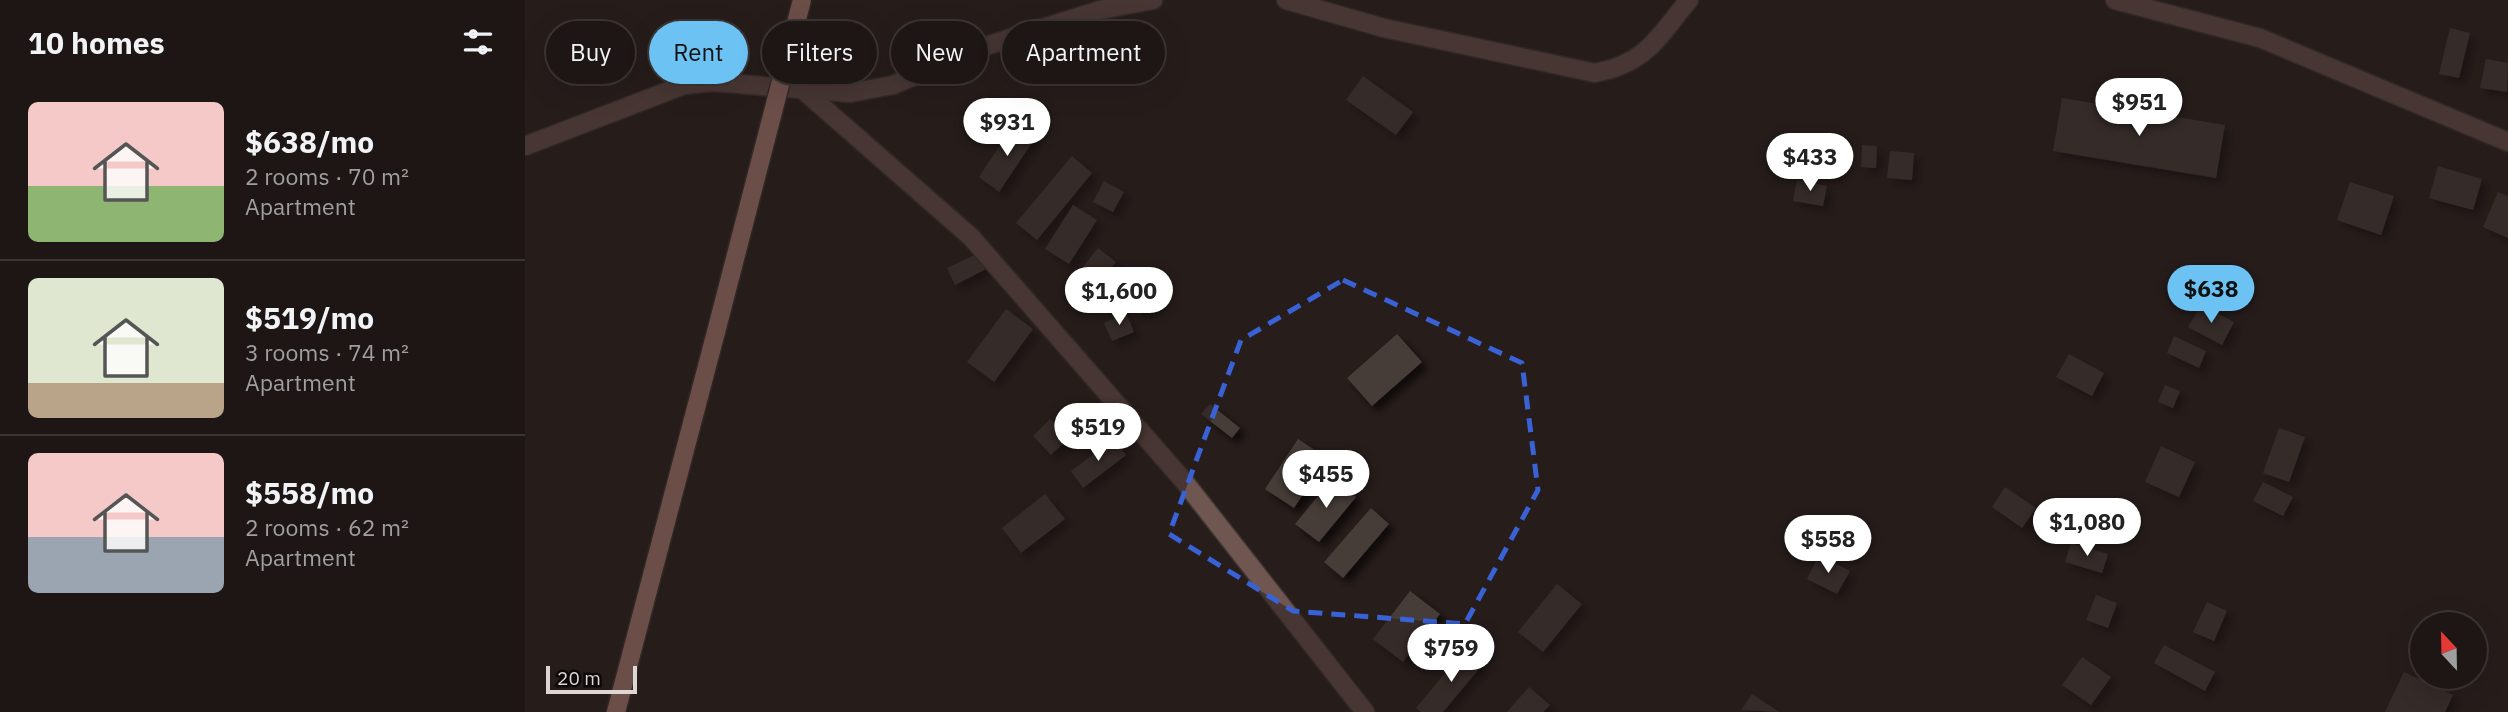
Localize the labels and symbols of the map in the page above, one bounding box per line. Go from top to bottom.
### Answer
pin: $951 [2098,78,2180,138]
pin: $931 [966,99,1048,158]
pin: $433 [1769,134,1851,193]
pin: $638 [2170,266,2252,325]
pin: $1,600 [1062,268,1176,327]
pin: $519 [1057,404,1139,463]
pin: $455 [1285,450,1367,510]
pin: $1,080 [2030,498,2144,558]
pin: $558 [1787,516,1869,575]
north arrow [2410,612,2487,690]
pin: $759 [1410,624,1492,684]
scale bar [546,663,637,695]

